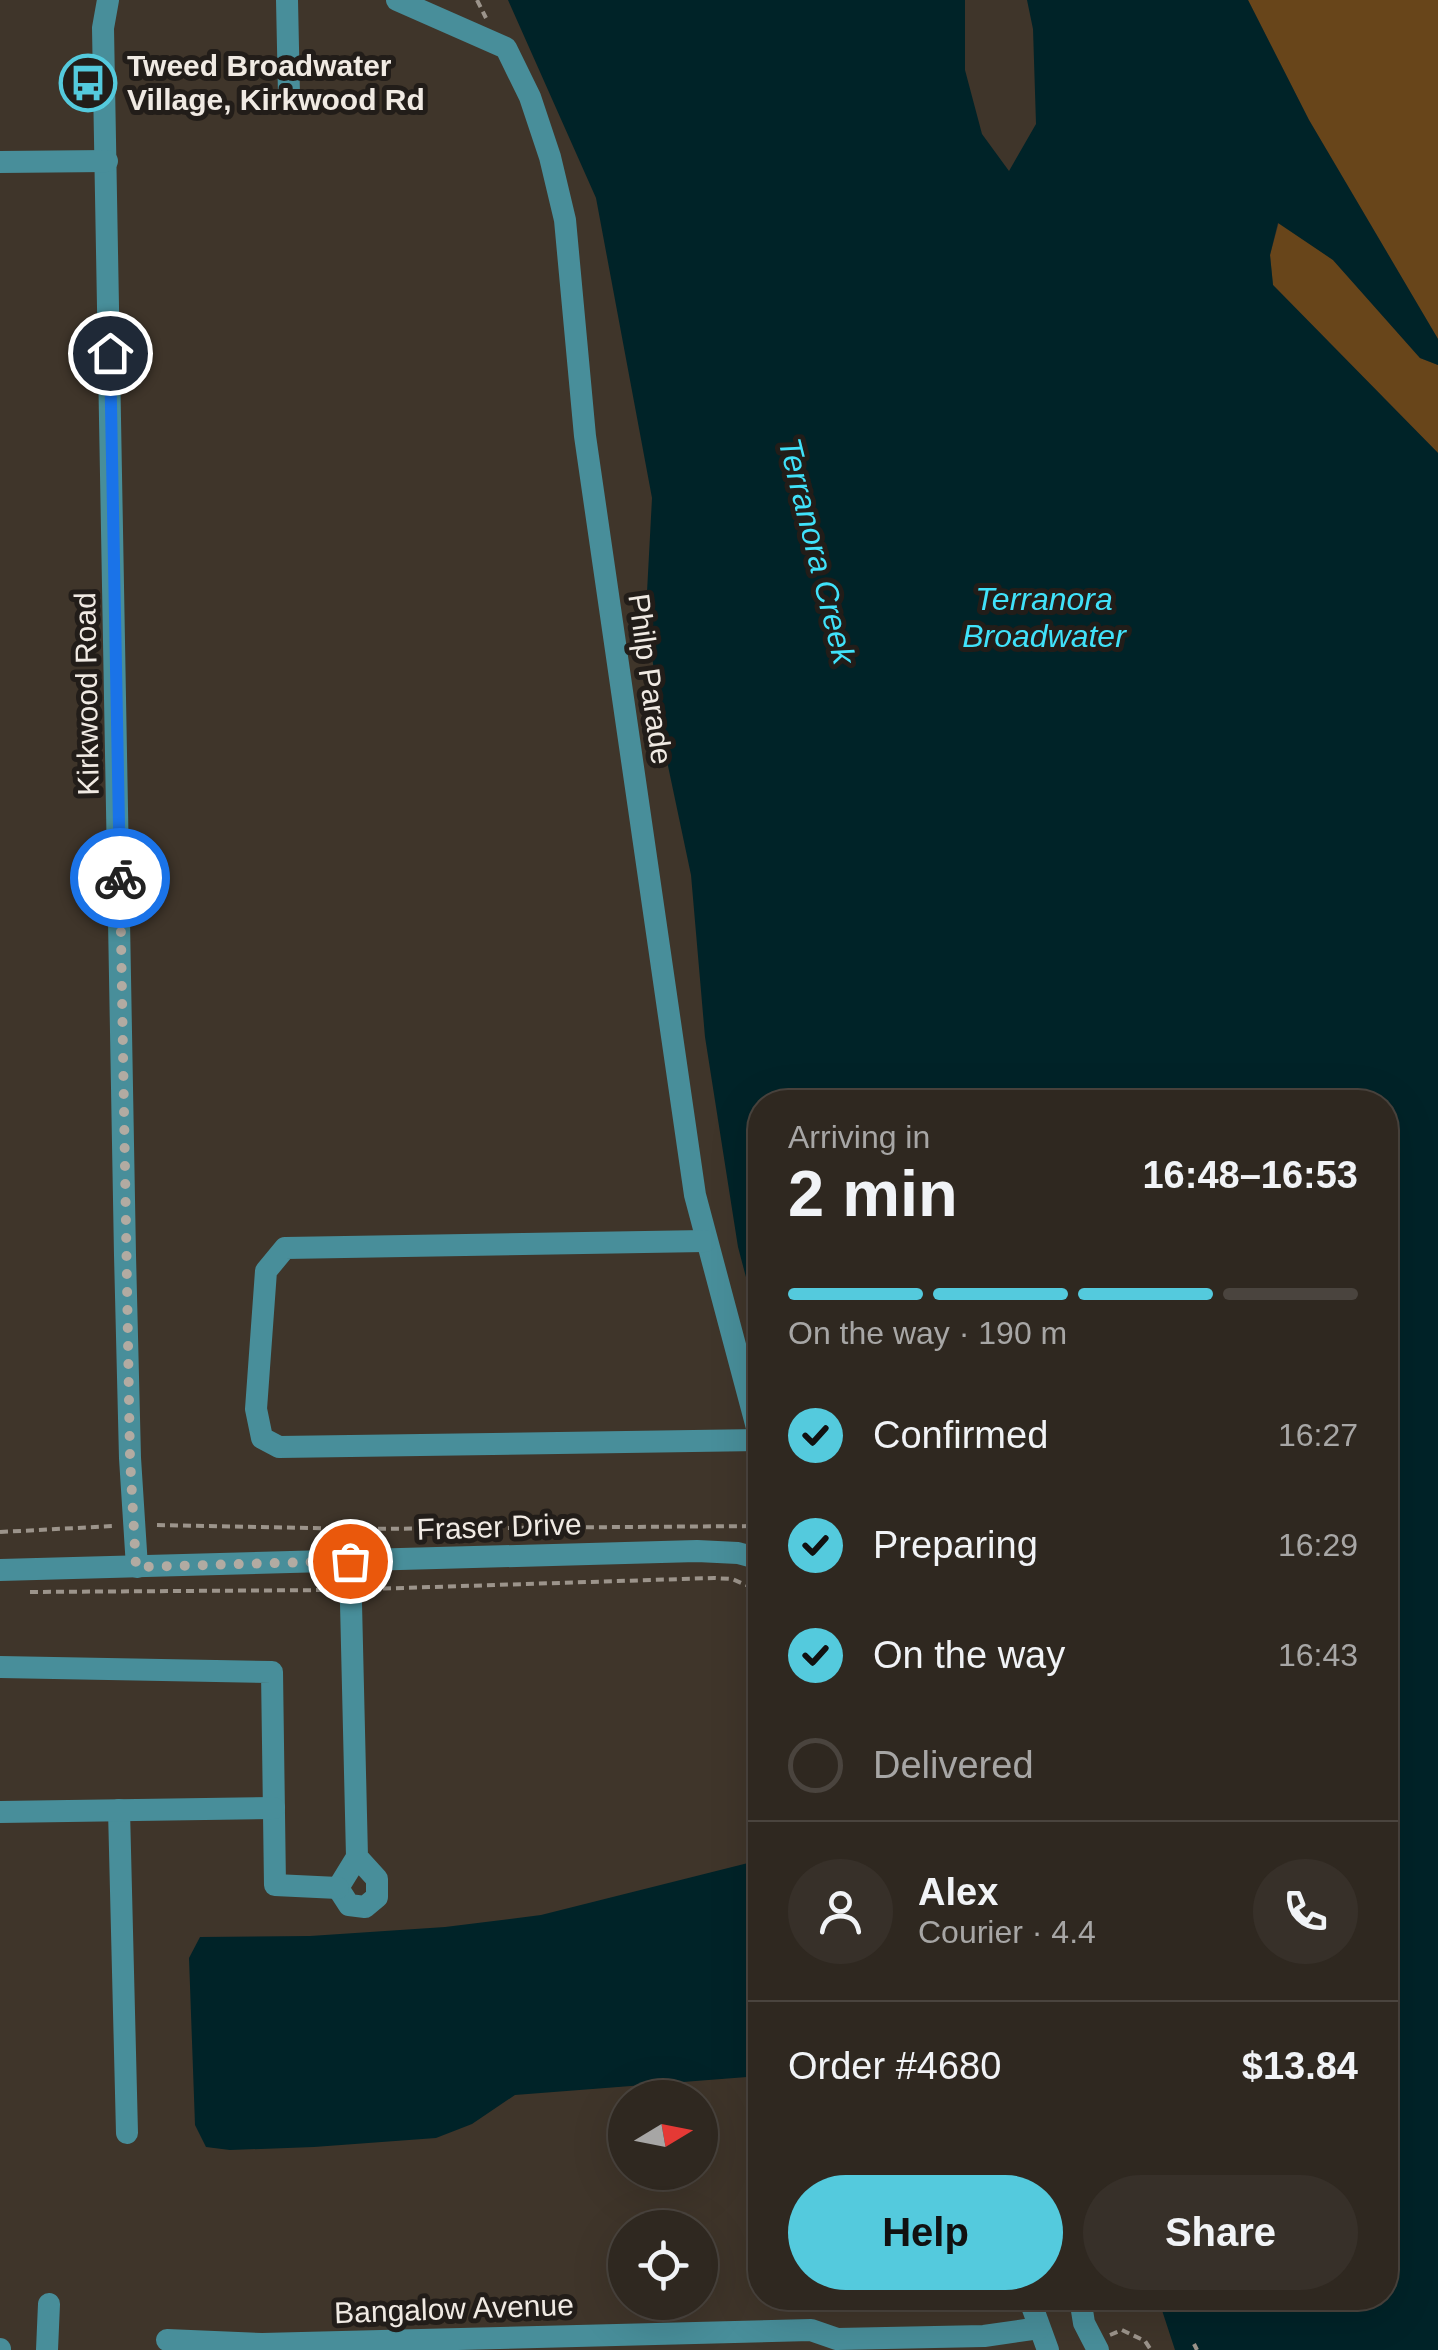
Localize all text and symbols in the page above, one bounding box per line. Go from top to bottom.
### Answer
place label: Tweed Broadwater Village, Kirkwood Rd [127,49,425,116]
bus stop icon: Tweed Broadwater Village, Kirkwood Rd [58,53,118,113]
pin [68,311,153,396]
icon: home [83,326,138,381]
water label: Terranora Creek [771,434,863,670]
water label: Terranora Broadwater [962,581,1127,654]
street label: Kirkwood Road [68,592,105,796]
street label: Philp Parade [622,592,679,766]
courier [70,828,170,928]
icon: bike [93,851,148,906]
text: Arriving in [788,1119,930,1155]
text: 16:48–16:53 [1142,1154,1358,1196]
text: 2 min [788,1157,958,1230]
text: On the way · 190 m [788,1315,1067,1351]
icon: check [788,1408,843,1463]
text: Confirmed [873,1414,1048,1456]
text: 16:27 [1278,1417,1358,1453]
street label: Fraser Drive [416,1507,582,1546]
icon: check [788,1518,843,1573]
pin [308,1519,393,1604]
text: Preparing [873,1524,1038,1566]
text: 16:29 [1278,1527,1358,1563]
icon: bag [323,1534,378,1589]
icon: check [788,1628,843,1683]
text: On the way [873,1634,1065,1676]
text: 16:43 [1278,1637,1358,1673]
text: Delivered [873,1744,1034,1786]
button: person [788,1859,893,1964]
button: phone [1253,1859,1358,1964]
text: Alex [918,1871,998,1913]
text: Courier · 4.4 [918,1914,1096,1950]
text: Order #4680 [788,2045,1001,2087]
text: $13.84 [1242,2045,1358,2087]
north arrow [608,2080,718,2190]
map controls [608,2080,718,2320]
button: Help [788,2175,1063,2290]
button: Share [1083,2175,1358,2290]
button: locate [608,2210,718,2320]
street label: Bangalow Avenue [334,2288,574,2329]

